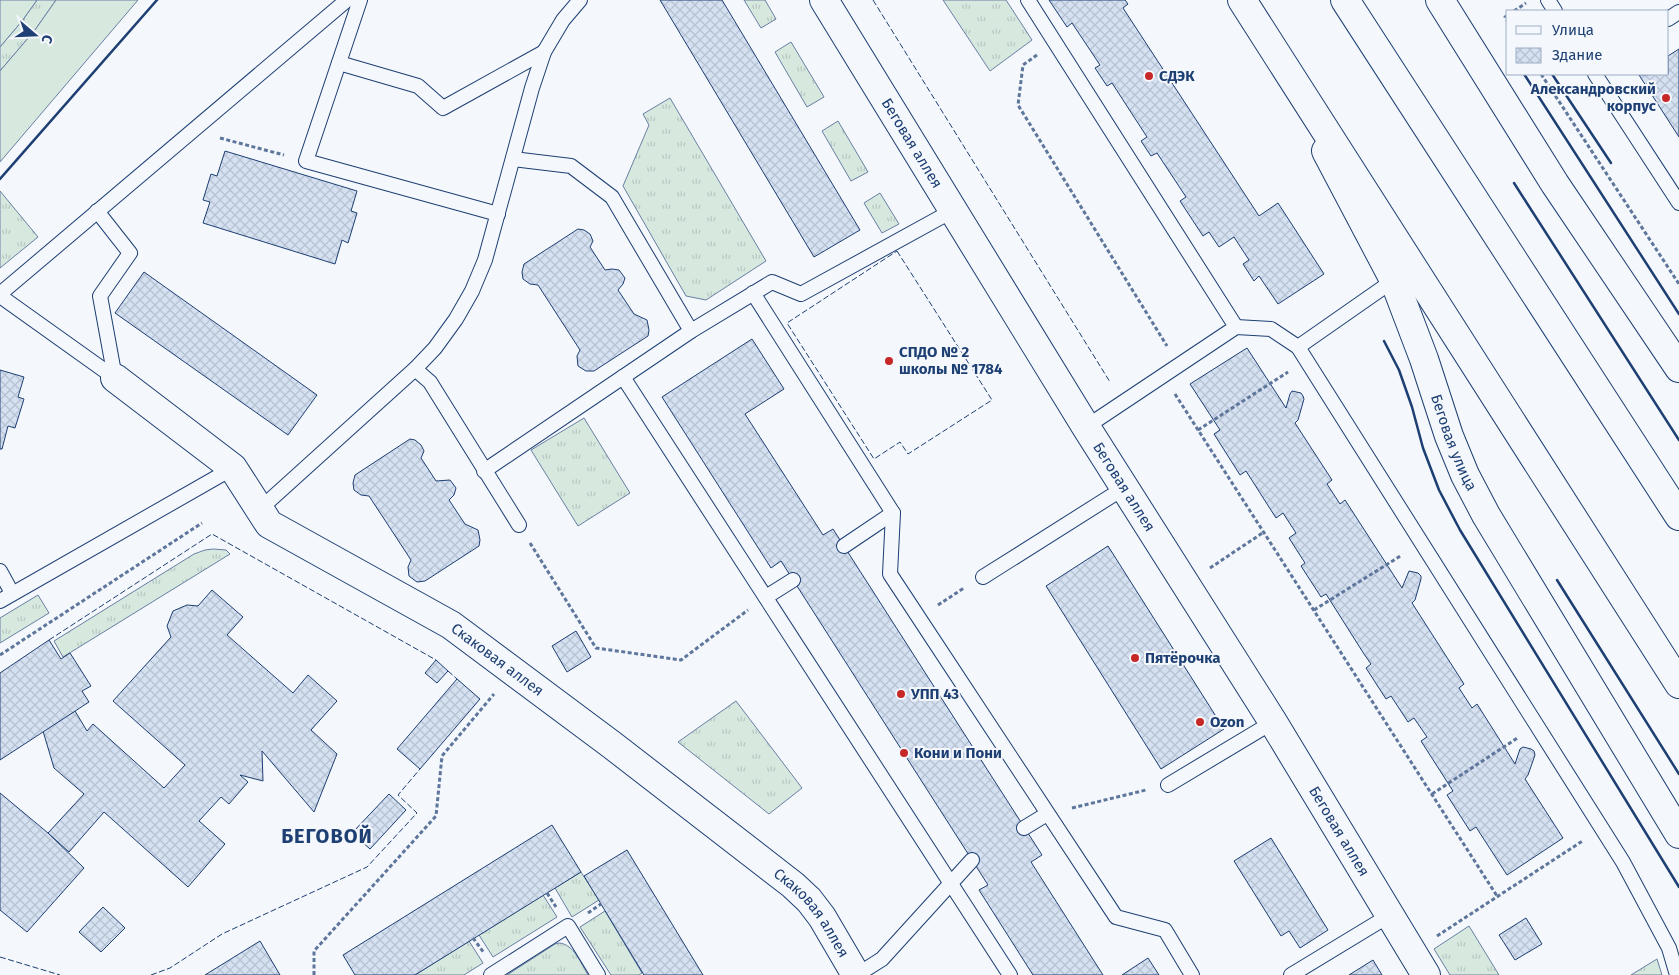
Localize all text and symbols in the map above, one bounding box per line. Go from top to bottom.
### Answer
north arrow [10,10,60,60]
legend [1506,10,1669,75]
text: Улица [1552,21,1594,39]
text: С [37,32,56,46]
text: Здание [1552,46,1602,64]
place label: СДЭК [1159,67,1195,85]
marker: СДЭК [1143,70,1155,82]
place label: Александровский корпус [1530,80,1657,115]
marker: Александровский корпус [1660,92,1672,104]
street label: Беговая аллея [877,95,946,191]
place label: СПДО № 2 школы № 1784 [899,343,1003,378]
marker: СПДО № 2 школы № 1784 [883,355,895,367]
street label: Беговая улица [1427,392,1481,494]
street label: Беговая аллея [1089,439,1159,535]
street label: Скаковая аллея [448,619,547,700]
place label: Пятёрочка [1145,649,1221,667]
marker: Пятёрочка [1129,652,1141,664]
place label: УПП 43 [910,685,959,703]
marker: УПП 43 [895,688,907,700]
place label: Ozon [1210,713,1244,731]
marker: Ozon [1194,716,1206,728]
place label: Кони и Пони [914,744,1002,762]
marker: Кони и Пони [898,747,910,759]
street label: Беговая аллея [1305,783,1373,880]
district label: БЕГОВОЙ [281,824,373,848]
street label: Скаковая аллея [770,864,853,961]

